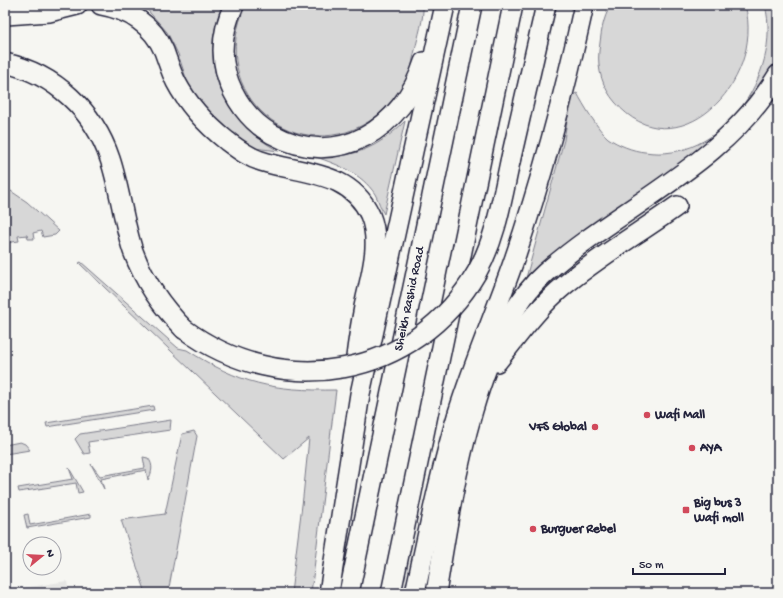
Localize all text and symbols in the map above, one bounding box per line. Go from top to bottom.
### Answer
street label: Sheikh Rashid Road [392,244,429,352]
place label: Wafi Mall [654,407,705,423]
marker: Wafi Mall [642,410,652,420]
place label: VFS Global [528,420,587,435]
marker: VFS Global [590,422,600,432]
place label: AYA [699,441,723,456]
marker: AYA [687,443,697,453]
place label: Big bus 3 Wafi moll [693,496,744,526]
marker: Big bus 3 Wafi moll [681,505,691,515]
place label: Burguer Rebel [540,522,616,537]
marker: Burguer Rebel [528,524,538,534]
north arrow [22,536,62,576]
text: N [43,548,56,559]
scale bar [633,550,725,576]
text: 50 m [639,559,664,573]

